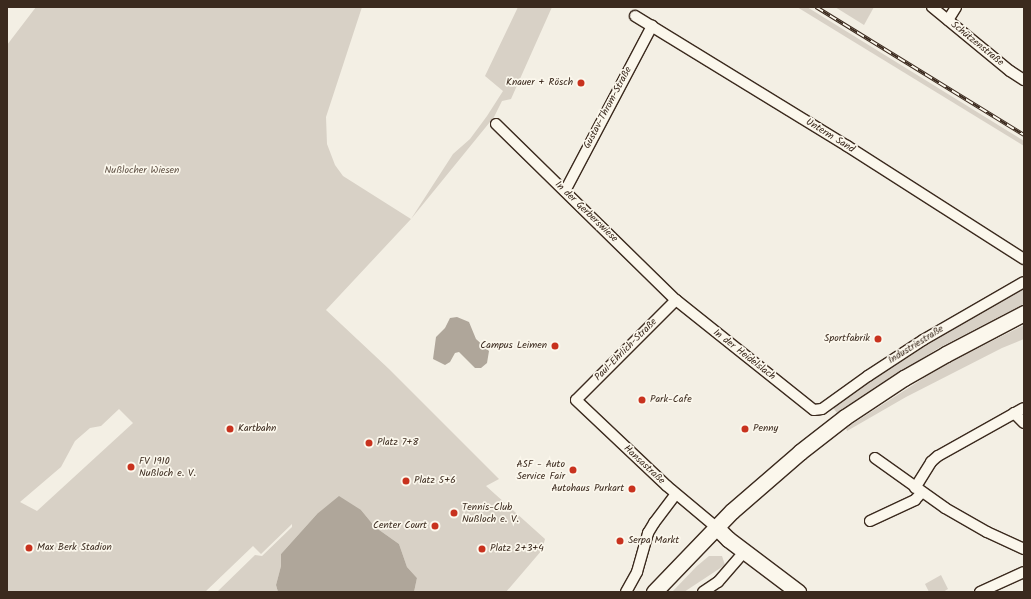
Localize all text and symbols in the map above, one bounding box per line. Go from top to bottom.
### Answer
street label: Schützenstraße [948,19,1006,69]
street label: Gustav-Throm-Straße [581,65,635,151]
place label: Knauer + Rösch [506,77,573,89]
marker: Knauer + Rösch [576,78,586,88]
street label: Unterm Sand [803,116,857,156]
park label: Nußlocher Wiesen [105,165,179,177]
street label: In der Gerberswiese [552,179,620,245]
street label: Paul-Ehrlich-Straße [592,316,660,384]
street label: Industriestraße [886,323,946,367]
street label: In der Heidelslach [710,327,778,383]
place label: Sportfabrik [824,333,870,345]
marker: Sportfabrik [873,334,883,344]
place label: Campus Leimen [480,340,547,352]
marker: Campus Leimen [550,341,560,351]
place label: Park-Cafe [650,394,692,406]
marker: Park-Cafe [637,395,647,405]
place label: Kartbahn [238,423,276,435]
place label: Penny [753,423,778,435]
marker: Kartbahn [225,424,235,434]
marker: Penny [740,424,750,434]
place label: Platz 7+8 [377,437,418,449]
marker: Platz 7+8 [364,438,374,448]
street label: Hansastraße [621,443,667,487]
place label: FV 1910 Nußloch e. V. [139,455,196,478]
place label: ASF - Auto Service Fair [516,458,565,482]
marker: FV 1910 Nußloch e. V. [126,462,136,472]
marker: ASF - Auto Service Fair [568,465,578,475]
place label: Platz 5+6 [414,475,456,487]
marker: Platz 5+6 [401,476,411,486]
place label: Autohaus Purkart [551,483,624,495]
marker: Autohaus Purkart [627,484,637,494]
place label: Tennis-Club Nußloch e. V. [462,501,519,524]
marker: Tennis-Club Nußloch e. V. [449,508,459,518]
place label: Center Court [373,520,427,532]
marker: Center Court [430,521,440,531]
place label: Serpa Markt [628,535,679,547]
marker: Serpa Markt [615,536,625,546]
place label: Max Berk Stadion [37,542,112,554]
marker: Max Berk Stadion [24,543,34,553]
place label: Platz 2+3+4 [490,543,544,555]
marker: Platz 2+3+4 [477,544,487,554]

